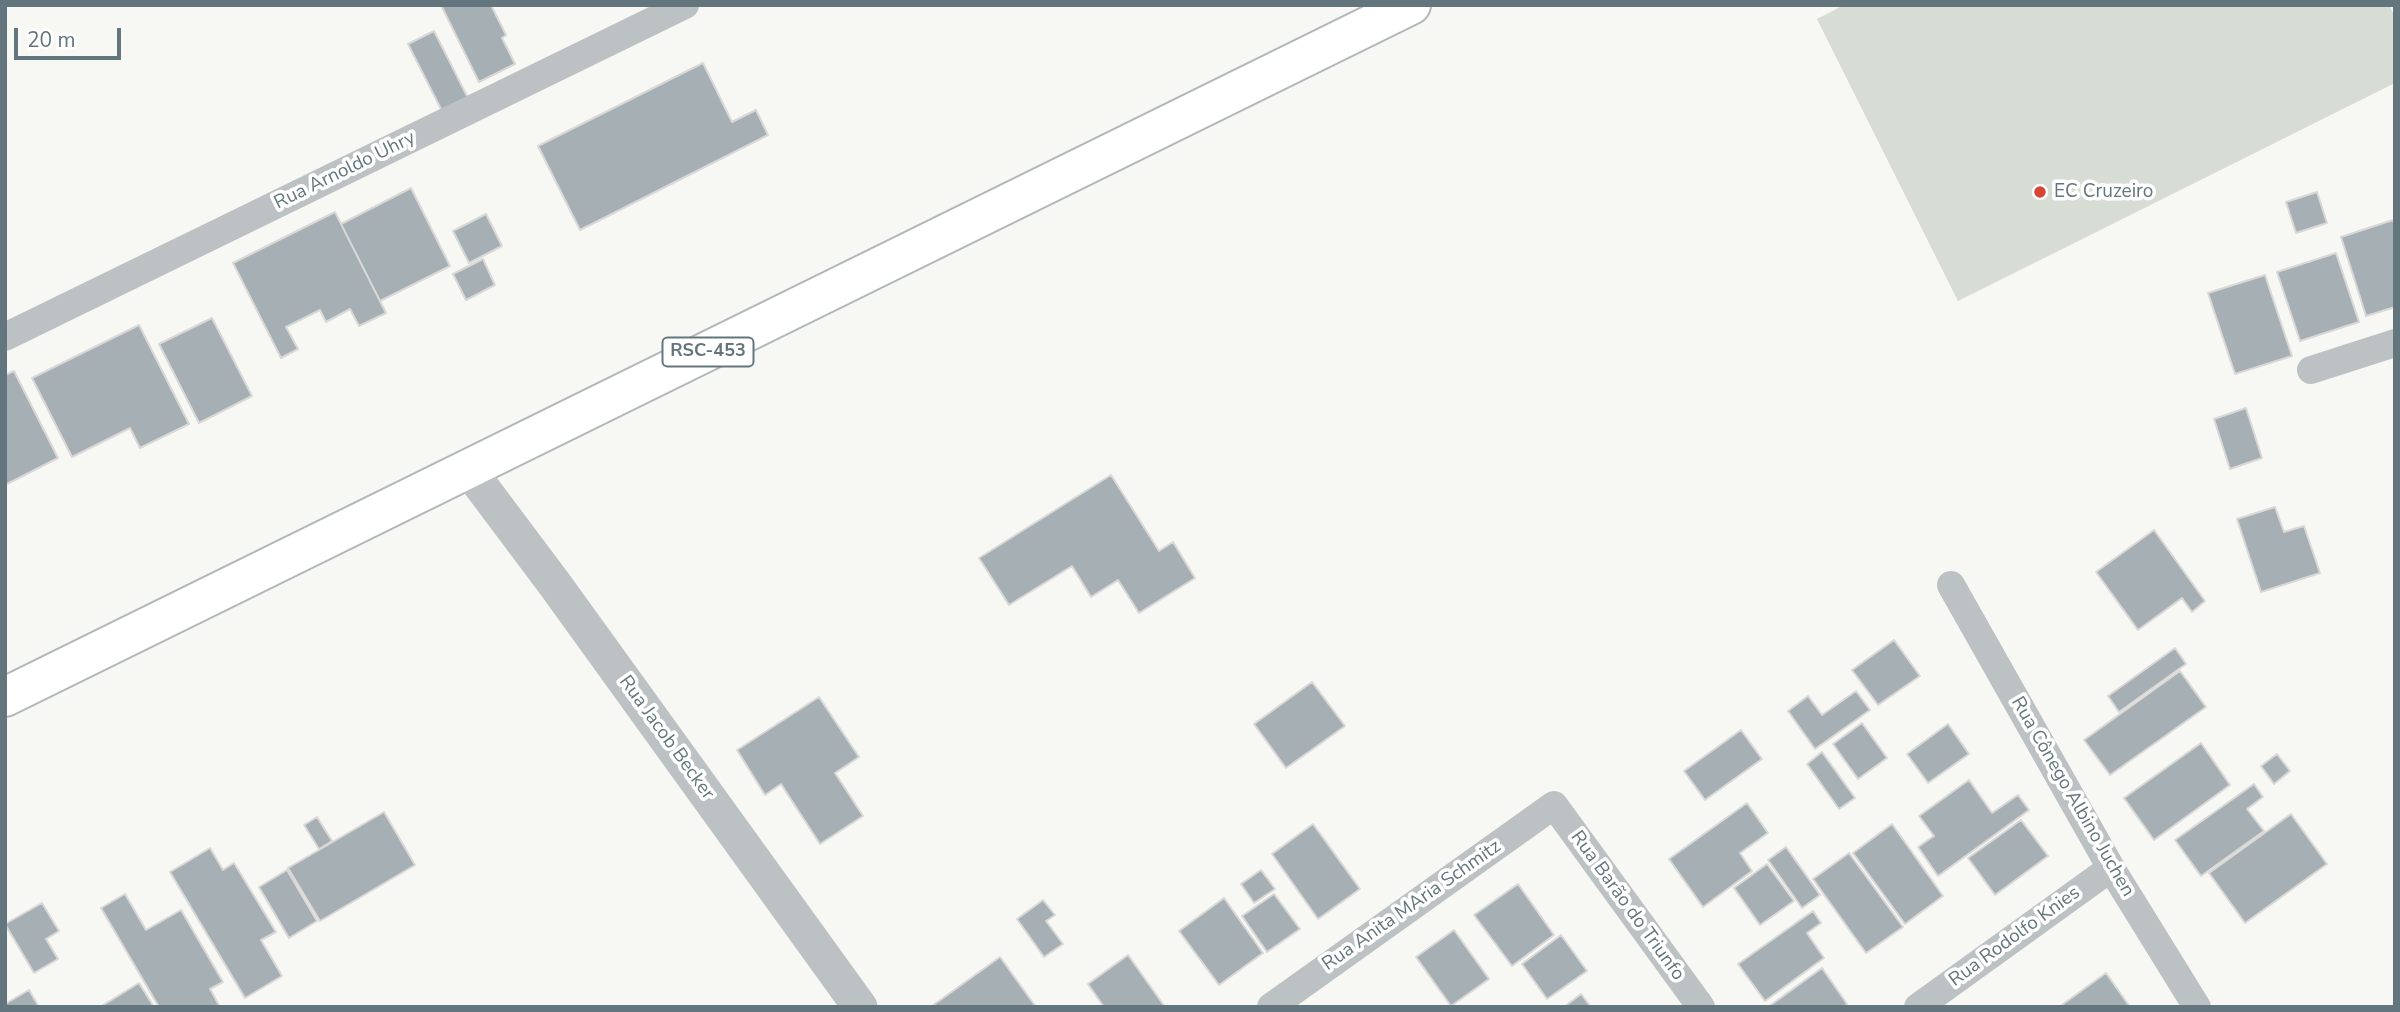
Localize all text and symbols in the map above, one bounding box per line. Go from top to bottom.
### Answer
scale bar [18,14,124,58]
text: 20 m [27,26,76,54]
street label: Rua Arnoldo Uhry [271,127,419,215]
place label: EC Cruzeiro [2054,181,2153,203]
marker: EC Cruzeiro [2032,184,2048,200]
road number: RSC-453 [662,338,754,366]
street label: Rua Jacob Becker [613,672,719,804]
street label: Rua Cônego Albino Juchen [2005,693,2139,901]
street label: Rua Barão do Triunfo [1565,827,1689,985]
street label: Rua Anita MAria Schmitz [1318,836,1506,976]
street label: Rua Rodolfo Knies [1945,882,2085,992]

